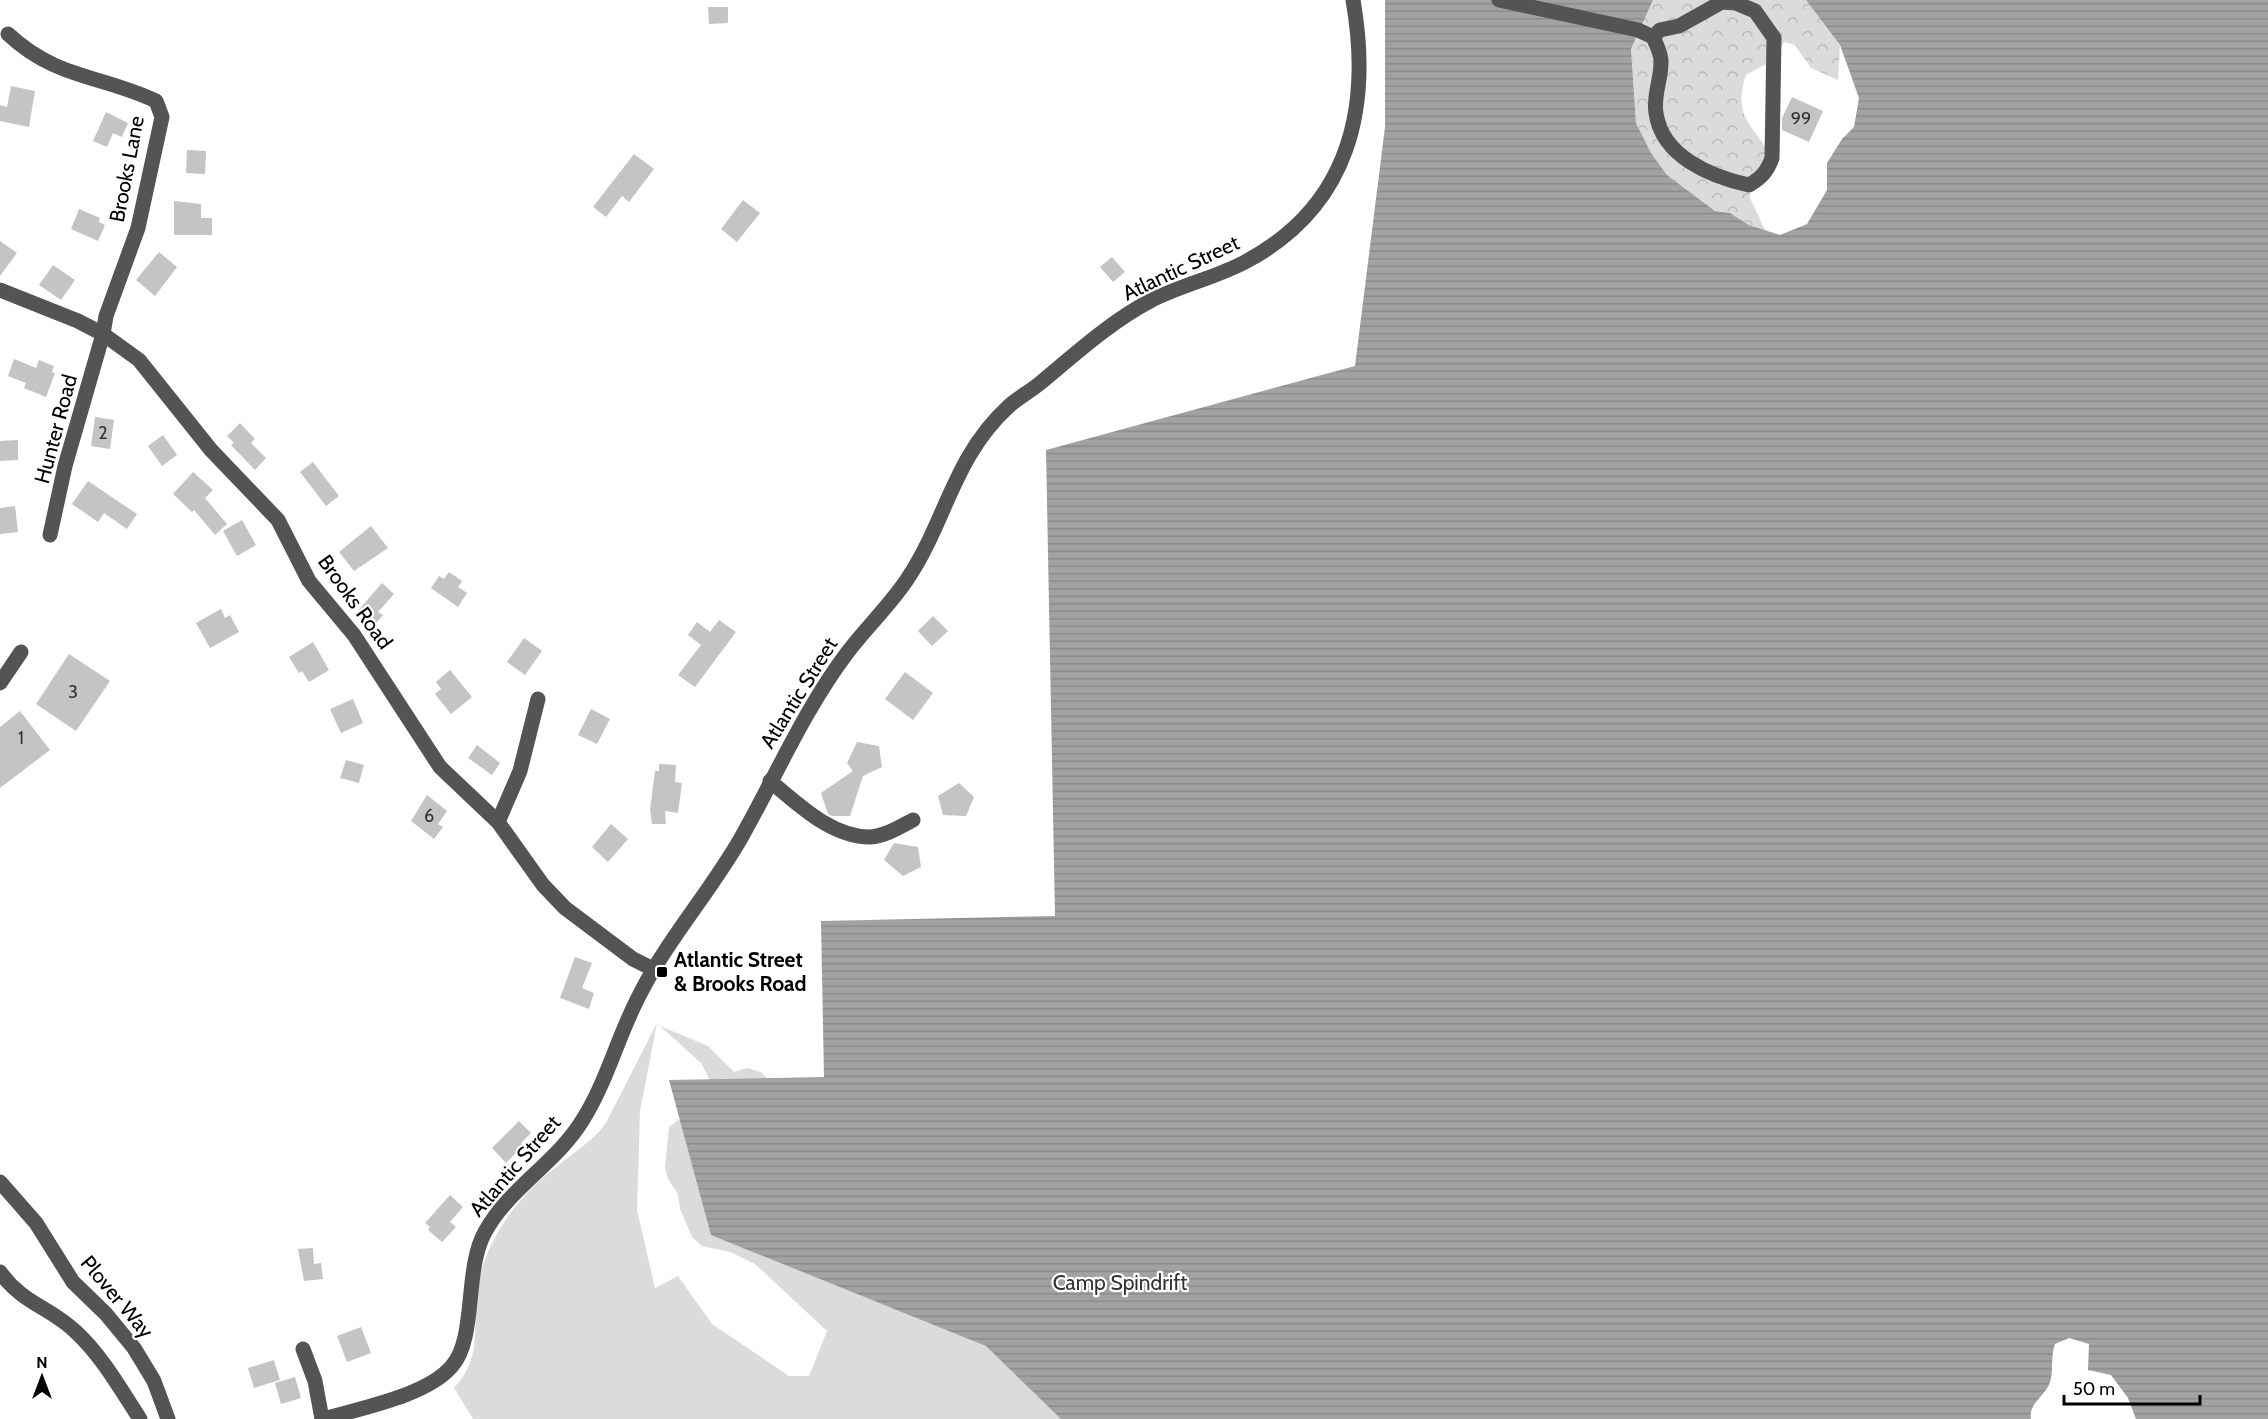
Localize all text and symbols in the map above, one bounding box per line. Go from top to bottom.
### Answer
house number: 99 [1791,108,1811,130]
street label: Brooks Lane [104,113,149,224]
street label: Atlantic Street [1118,230,1243,305]
street label: Hunter Road [29,372,82,486]
house number: 2 [98,422,108,444]
street label: Brooks Road [313,550,398,654]
street label: Atlantic Street [755,633,843,753]
house number: 3 [68,681,78,703]
house number: 1 [18,727,24,749]
house number: 6 [424,805,434,827]
place label: Atlantic Street & Brooks Road [674,947,807,996]
marker: Atlantic Street & Brooks Road [655,965,669,979]
street label: Atlantic Street [464,1110,565,1221]
street label: Plover Way [76,1250,159,1343]
park label: Camp Spindrift [1053,1270,1187,1295]
north arrow [12,1347,72,1407]
text: N [36,1353,48,1372]
scale bar [2064,1368,2200,1406]
text: 50 m [2073,1378,2115,1400]

